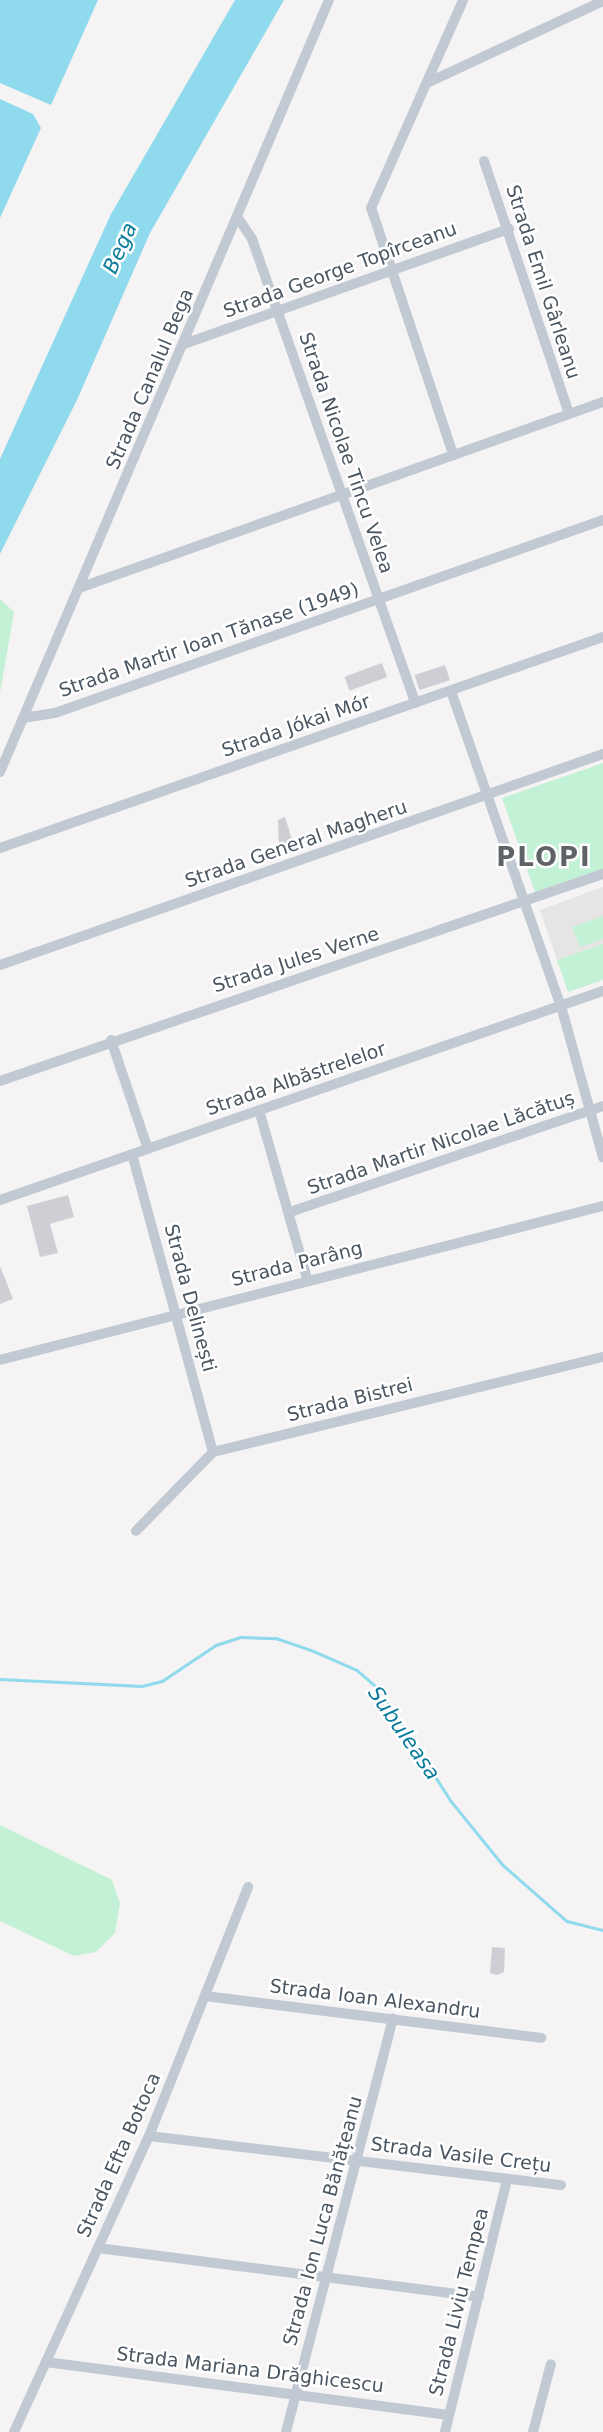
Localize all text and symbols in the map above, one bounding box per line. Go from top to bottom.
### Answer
street label: Strada Emil Gârleanu [501,182,585,382]
street label: Strada George Topîrceanu [220,217,460,323]
water label: Bega [98,218,142,278]
street label: Strada Canalul Bega [102,285,198,473]
street label: Strada Nicolae Tincu Velea [294,329,398,577]
street label: Strada Martir Ioan Tănase (1949) [56,578,362,702]
street label: Strada Jókai Mór [219,690,373,762]
street label: Strada General Magheru [182,795,410,893]
district label: PLOPI [497,842,591,874]
street label: Strada Jules Verne [210,922,382,998]
street label: Strada Albăstrelelor [203,1037,389,1121]
street label: Strada Martir Nicolae Lăcătuș [304,1086,578,1200]
street label: Strada Delinești [159,1222,221,1374]
street label: Strada Parâng [229,1237,365,1291]
street label: Strada Bistrei [285,1373,415,1427]
water label: Subuleasa [363,1681,445,1785]
street label: Strada Ioan Alexandru [268,1975,482,2023]
street label: Strada Efta Botoca [72,2069,166,2241]
street label: Strada Ion Luca Bănățeanu [279,2094,367,2348]
street label: Strada Vasile Crețu [369,2133,553,2177]
street label: Strada Liviu Tempea [425,2206,493,2398]
street label: Strada Mariana Drăghicescu [115,2342,385,2398]

